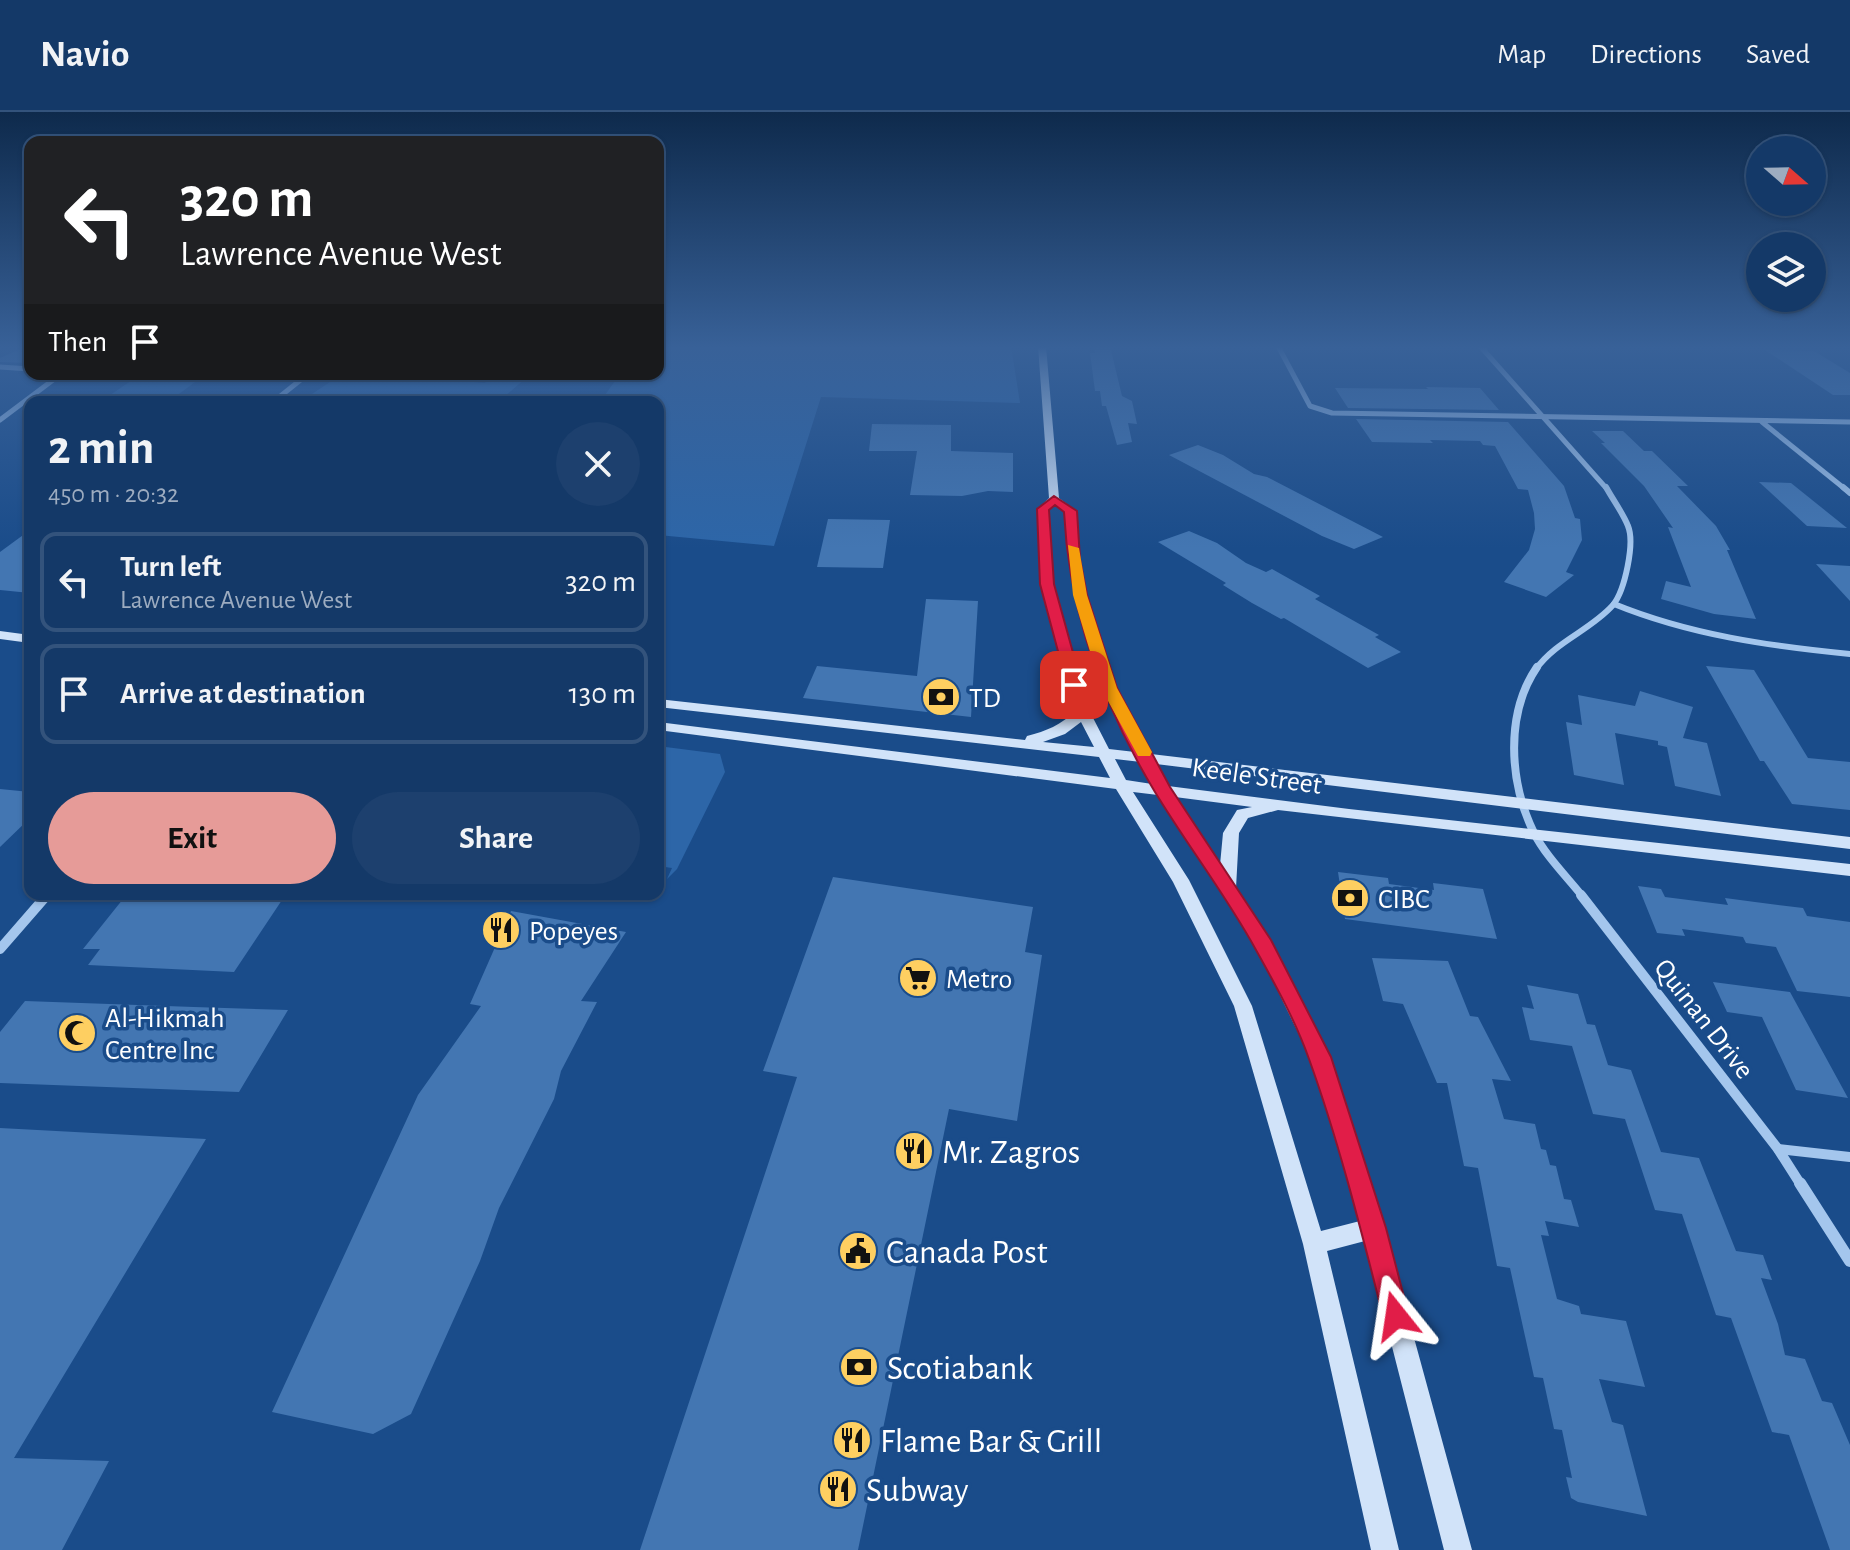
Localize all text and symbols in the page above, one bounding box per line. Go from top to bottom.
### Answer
text: Navio [40,36,129,74]
text: Map [1497,41,1546,69]
text: Directions [1590,41,1702,69]
text: Saved [1746,41,1810,69]
north arrow [1746,136,1826,216]
map controls [1746,136,1826,312]
icon: left [48,168,152,272]
text: 320 m [180,171,313,227]
button: layers [1746,232,1826,312]
text: Lawrence Avenue West [180,236,501,272]
icon: arrive [123,320,167,364]
text: Then [48,327,107,357]
button: close [556,422,640,506]
text: 2 min [48,425,155,473]
text: 450 m · 20:32 [48,481,179,507]
text: Turn left [120,552,221,582]
icon: left [52,560,96,604]
text: 320 m [565,567,636,597]
text: Lawrence Avenue West [120,587,352,613]
pin [1040,651,1108,719]
icon: arrive [1052,663,1096,707]
icon: arrive [52,672,96,716]
bank icon: TD [920,676,962,718]
text: Arrive at destination [120,679,366,709]
text: 130 m [569,679,636,709]
place label: TD [969,685,1001,713]
street label: Keele Street [1190,754,1324,800]
button: Exit [48,792,336,884]
button: Share [352,792,640,884]
bank icon: CIBC [1329,877,1371,919]
place label: CIBC [1378,886,1430,914]
restaurant icon: Popeyes [480,909,522,951]
place label: Popeyes [529,918,618,946]
street label: Quinan Drive [1648,954,1759,1084]
supermarket icon: Metro [897,957,939,999]
place label: Metro [946,966,1012,994]
place label: Al-Hikmah Centre Inc [105,1005,224,1065]
mosque icon: Al-Hikmah Centre Inc [56,1012,98,1054]
restaurant icon: Mr. Zagros [893,1130,935,1172]
place label: Mr. Zagros [942,1136,1080,1170]
public building icon: Canada Post [837,1230,879,1272]
place label: Canada Post [886,1236,1048,1270]
position arrow [1354,1274,1438,1358]
bank icon: Scotiabank [838,1346,880,1388]
place label: Scotiabank [887,1352,1033,1386]
restaurant icon: Flame Bar & Grill [831,1419,873,1461]
place label: Flame Bar & Grill [880,1425,1102,1459]
restaurant icon: Subway [817,1468,859,1510]
place label: Subway [866,1474,969,1508]

